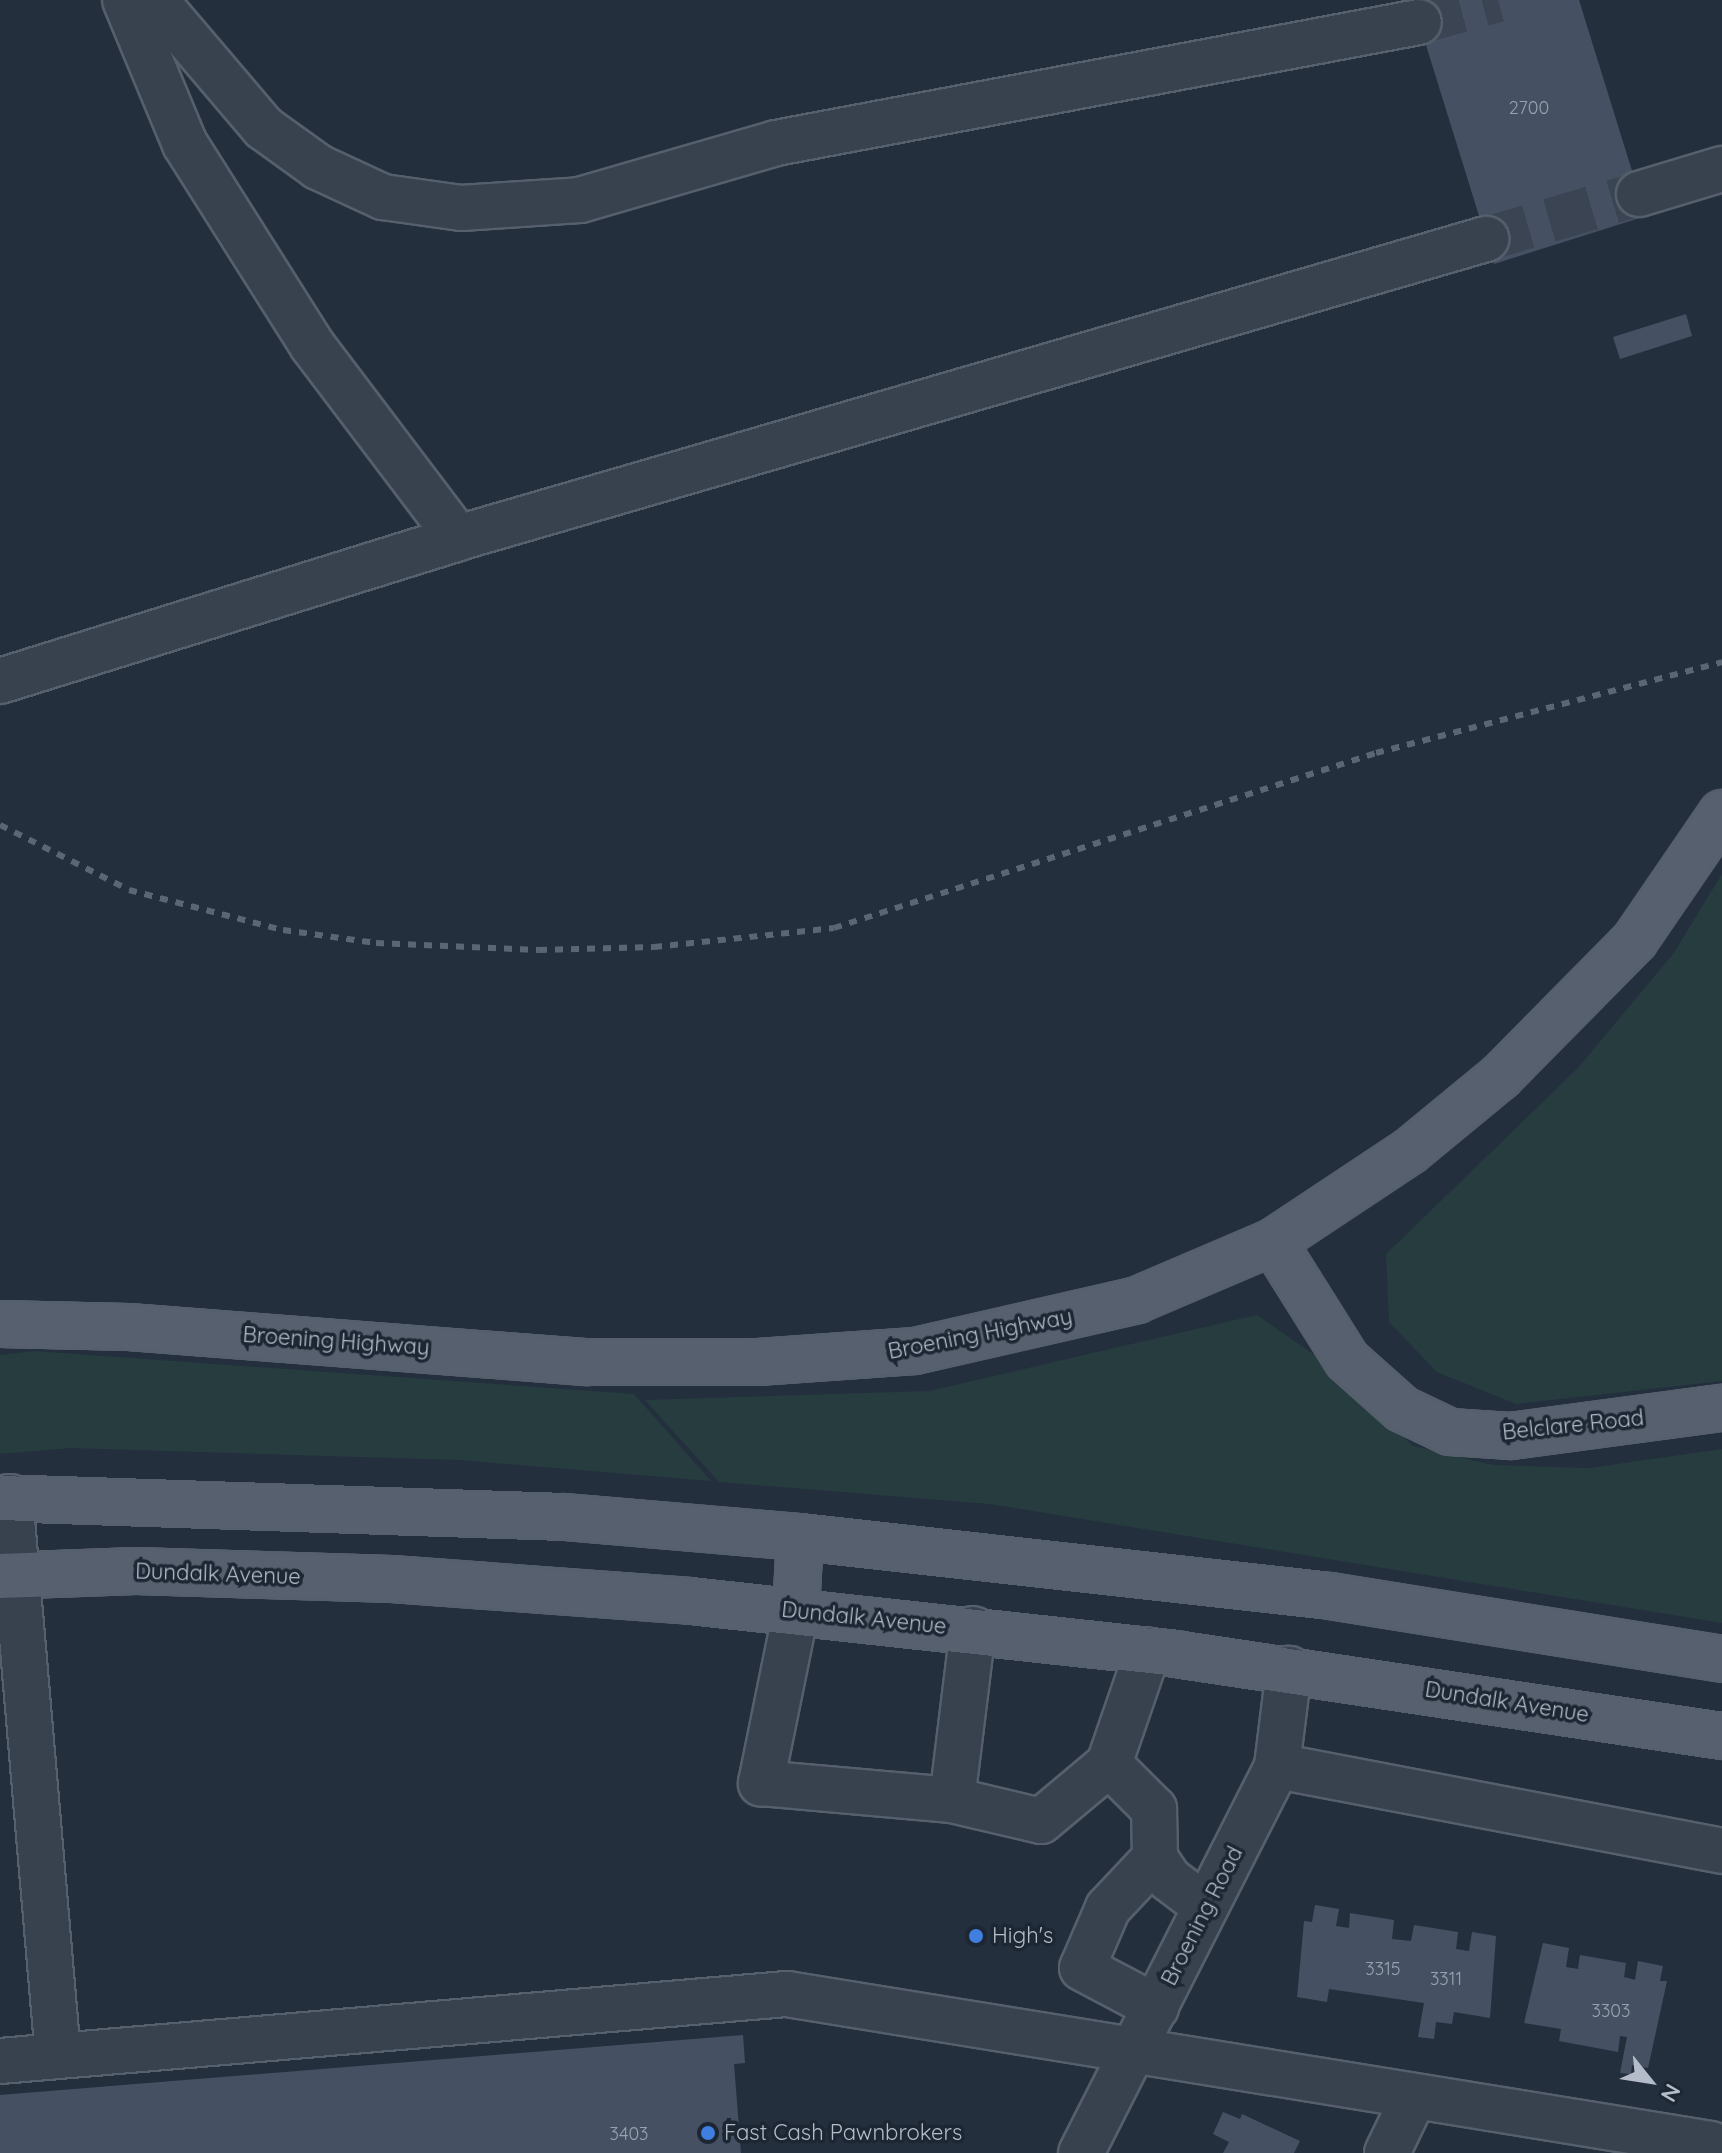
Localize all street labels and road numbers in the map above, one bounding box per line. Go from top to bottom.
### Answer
street label: Broening Highway [886,1303,1074,1365]
street label: Broening Highway [242,1321,430,1361]
street label: Belclare Road [1501,1404,1645,1446]
street label: Dundalk Avenue [135,1558,301,1590]
street label: Dundalk Avenue [780,1596,948,1640]
street label: Dundalk Avenue [1423,1676,1591,1728]
street label: Broening Road [1156,1842,1248,1990]

